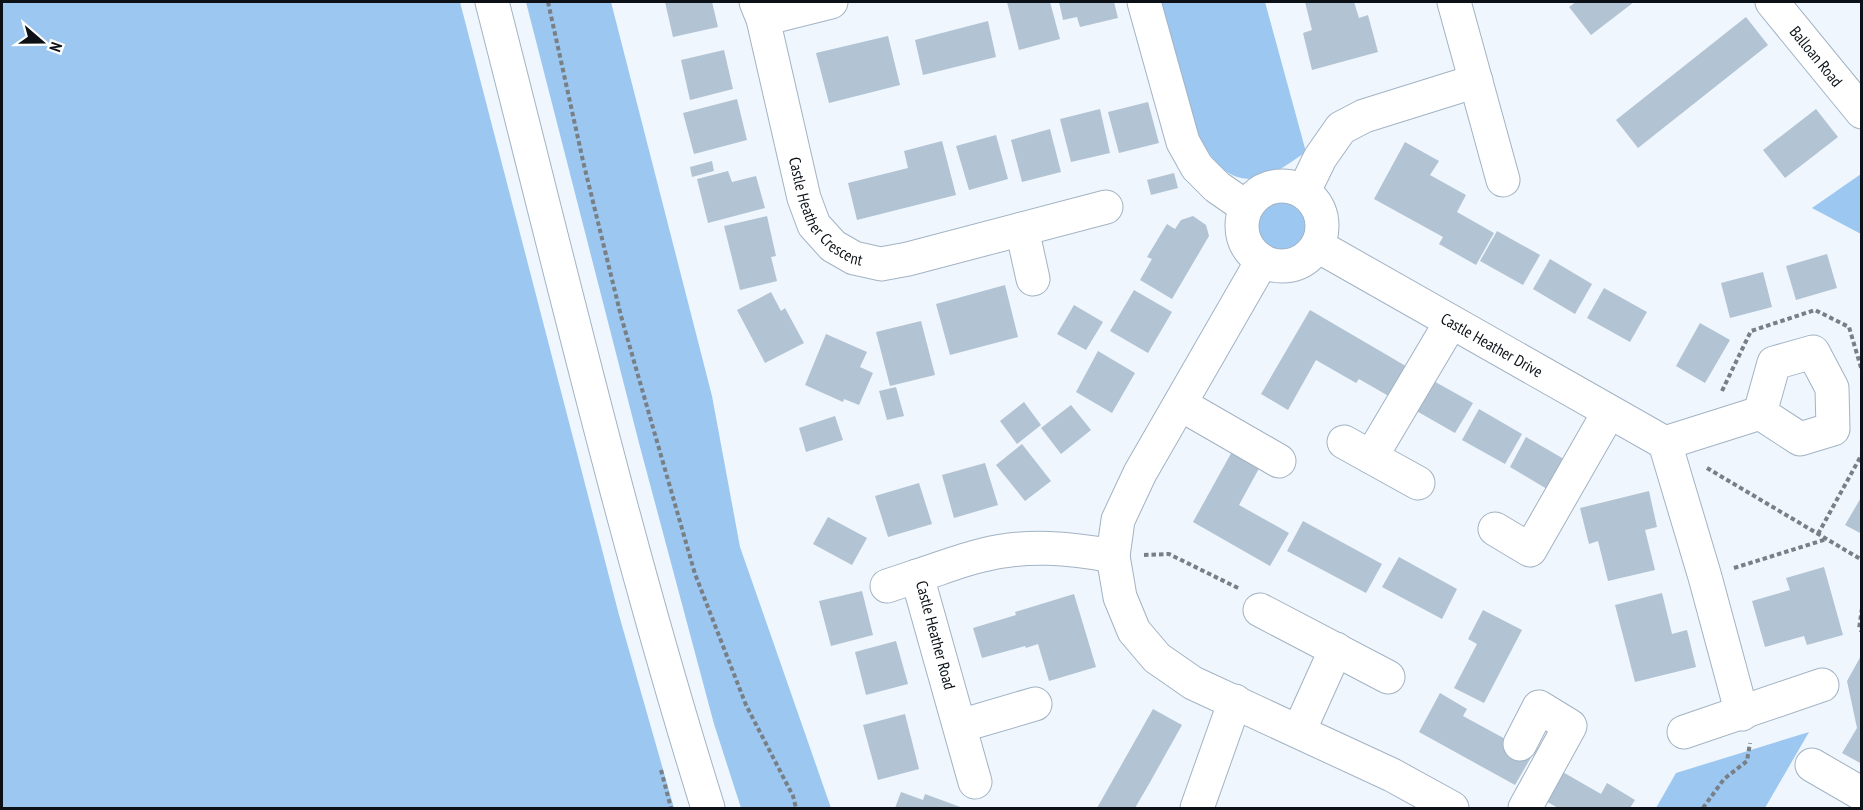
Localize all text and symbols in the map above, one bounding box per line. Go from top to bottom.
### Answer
north arrow [12,12,72,72]
street label: Balloan Road [1786,22,1847,91]
text: N [45,40,67,55]
street label: Castle Heather Crescent [785,155,865,270]
street label: Castle Heather Drive [1438,308,1546,381]
street label: Castle Heather Road [912,578,960,692]

